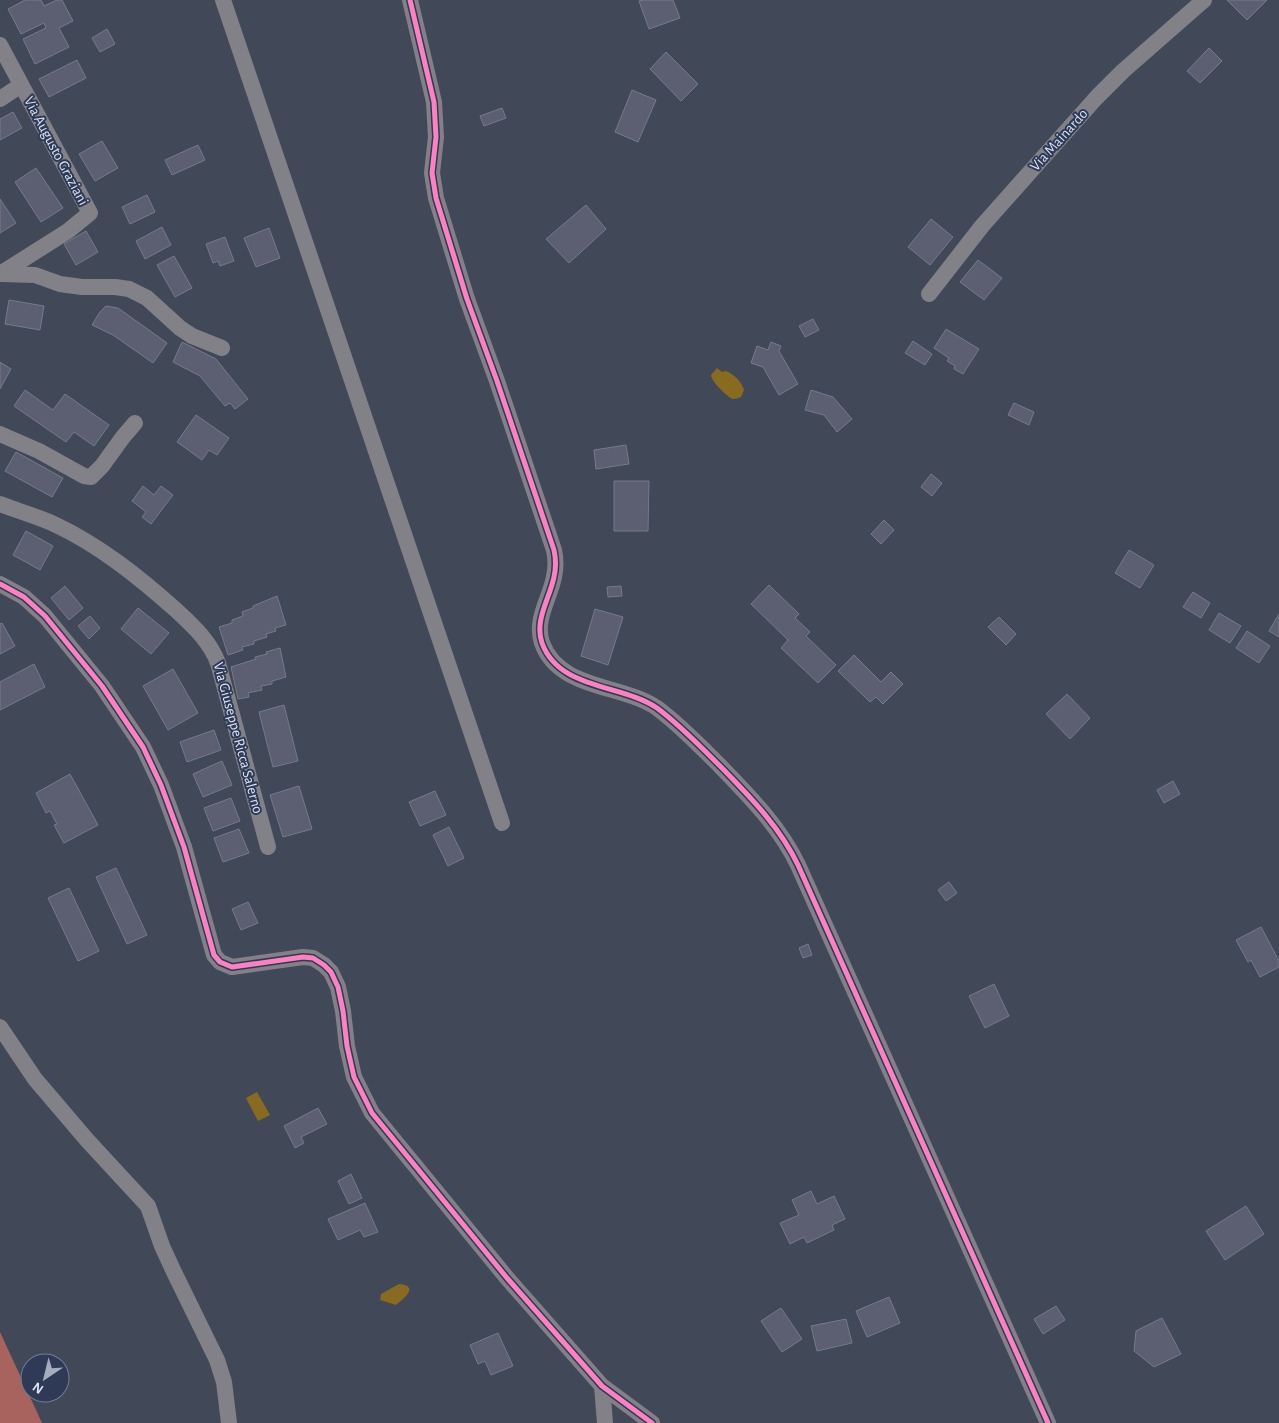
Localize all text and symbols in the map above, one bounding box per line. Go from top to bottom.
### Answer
street label: Via Augusto Graziani [21,94,91,208]
street label: Via Mainardo [1027,106,1091,174]
street label: Via Giuseppe Ricca Salerno [211,661,265,815]
north arrow [20,1353,70,1403]
text: N [30,1379,46,1396]

